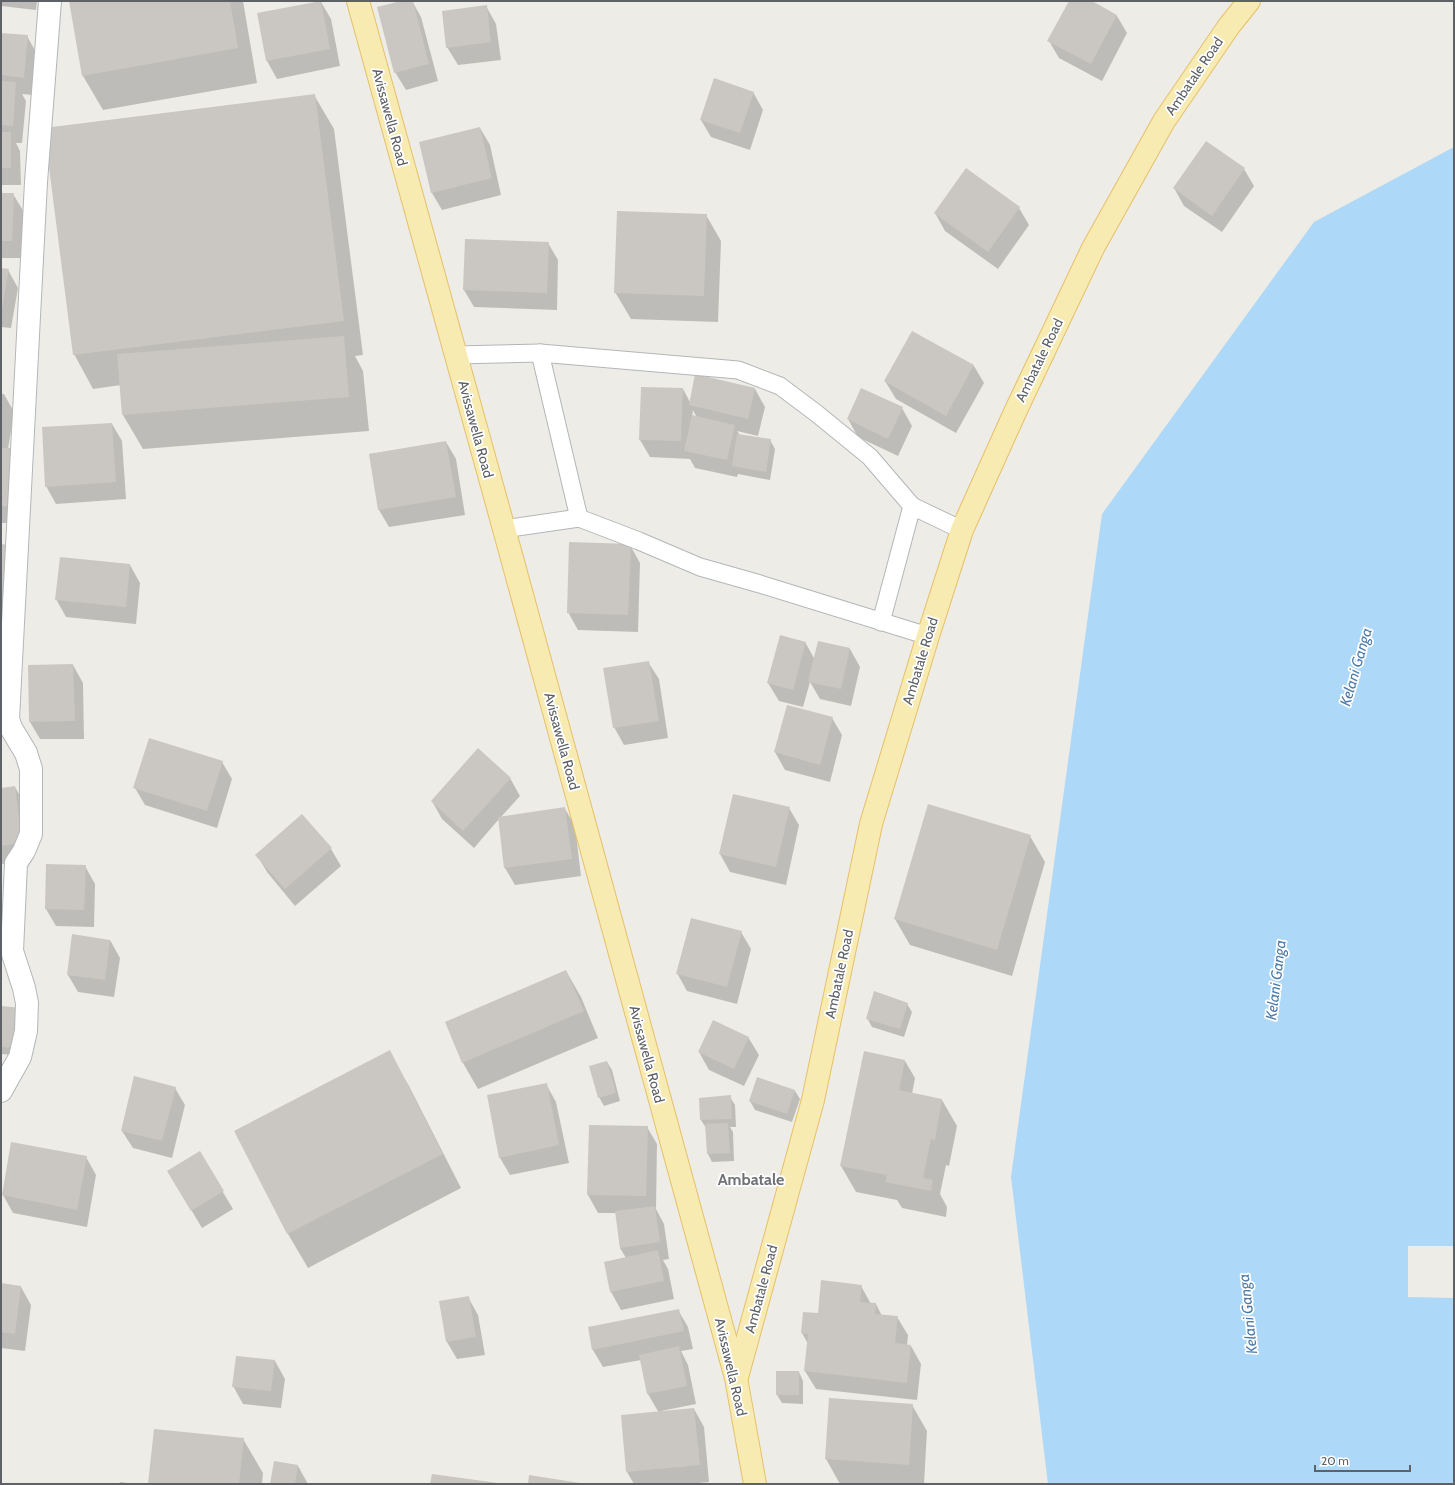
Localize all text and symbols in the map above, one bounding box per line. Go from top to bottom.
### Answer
street label: Ambatale Road [1161,33,1227,119]
street label: Avissawella Road [368,66,412,168]
street label: Ambatale Road [1011,315,1067,405]
street label: Avissawella Road [454,378,498,480]
street label: Ambatale Road [898,615,942,707]
water label: Kelani Ganga [1336,626,1376,708]
street label: Avissawella Road [540,690,584,792]
street label: Ambatale Road [821,928,857,1020]
water label: Kelani Ganga [1262,939,1290,1021]
street label: Avissawella Road [625,1003,669,1105]
district label: Ambatale [718,1170,784,1189]
street label: Ambatale Road [741,1243,781,1335]
water label: Kelani Ganga [1235,1273,1261,1355]
street label: Avissawella Road [711,1316,751,1418]
scale bar [1315,1447,1410,1473]
text: 20 m [1321,1453,1349,1468]

